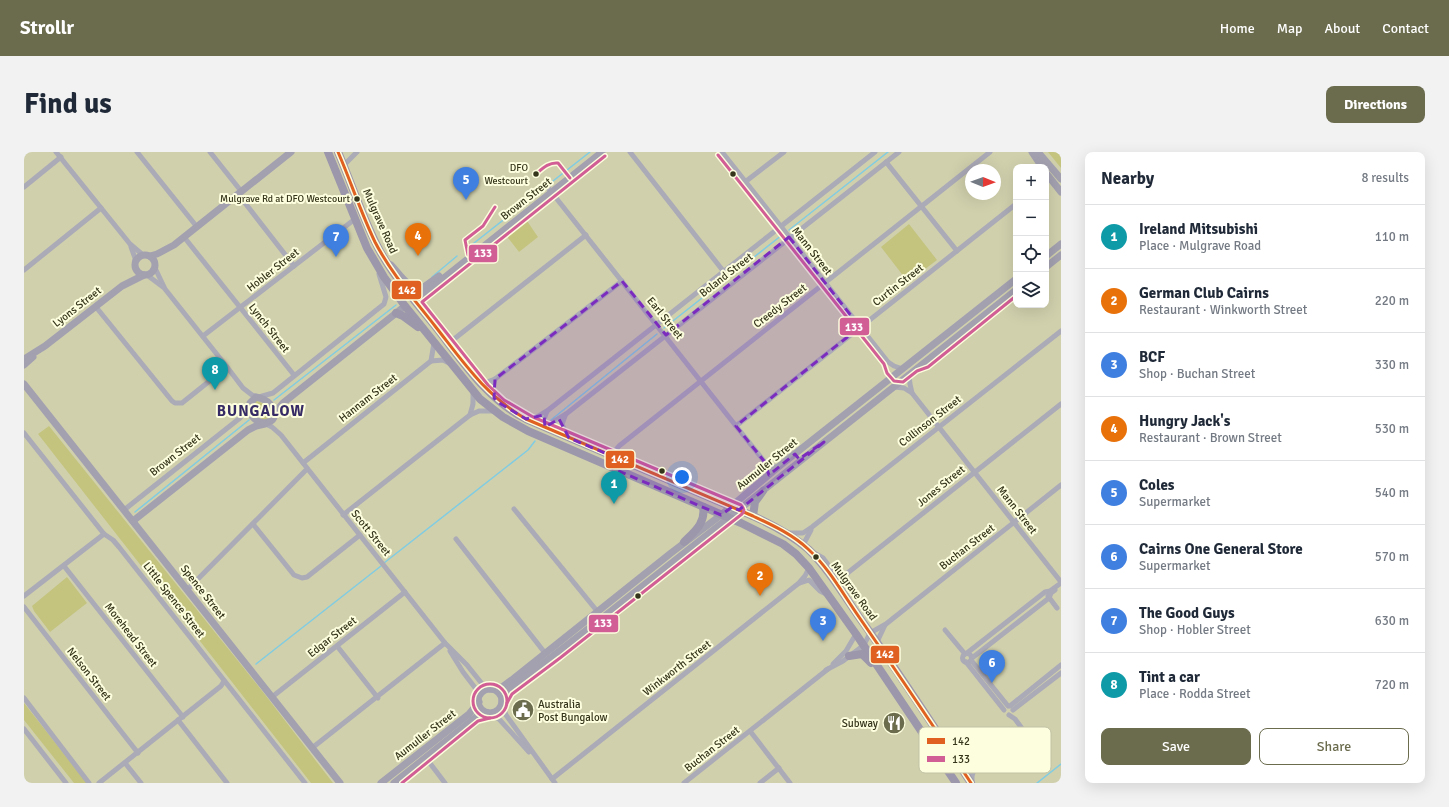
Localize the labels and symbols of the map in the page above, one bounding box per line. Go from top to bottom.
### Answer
place label: DFO Westcourt [484,162,528,187]
north arrow [965,164,1001,200]
pin: 5 [453,167,479,200]
marker: DFO Westcourt [531,169,541,179]
unlabelled marker [728,169,738,179]
street label: Brown Street [498,175,554,223]
street label: Mulgrave Road [360,187,400,256]
place label: Mulgrave Rd at DFO Westcourt [220,193,350,205]
marker: Mulgrave Rd at DFO Westcourt [352,194,362,204]
pin: 4 [405,223,431,256]
pin: 7 [323,224,349,257]
street label: Mann Street [789,224,835,278]
line badge: 133 [468,244,498,263]
street label: Hobler Street [244,245,302,294]
text: 133 [474,247,492,260]
street label: Boland Street [697,250,755,300]
street label: Curtin Street [870,261,926,309]
line badge: 142 [391,280,422,300]
street label: Creedy Street [751,281,809,331]
street label: Lyons Street [50,284,104,330]
text: 142 [398,284,416,297]
street label: Earl Street [644,294,686,342]
street label: Lynch Street [246,301,292,355]
line badge: 133 [839,317,870,336]
text: 133 [845,321,863,334]
pin: 8 [202,357,228,390]
street label: Hannam Street [336,371,400,425]
street label: Collinson Street [896,393,964,449]
district label: BUNGALOW [217,402,305,420]
street label: Brown Street [147,431,203,479]
street label: Aumuller Street [734,435,800,492]
line badge: 142 [605,450,635,469]
text: 142 [611,453,629,466]
street label: Jones Street [914,463,968,509]
unlabelled marker [657,466,667,476]
your location [672,467,692,487]
pin: 1 [601,471,627,504]
street label: Mann Street [994,483,1040,537]
street label: Scott Street [348,507,394,559]
street label: Buchan Street [937,521,997,573]
unlabelled marker [811,552,821,562]
street label: Mulgrave Road [828,559,880,623]
street label: Little Spence Street [140,560,208,641]
street label: Spence Street [178,562,228,622]
pin: 2 [747,563,773,596]
unlabelled marker [633,591,643,601]
street label: Morehead Street [102,600,160,670]
pin: 3 [810,608,836,641]
street label: Edgar Street [305,614,359,660]
line badge: 133 [588,614,619,633]
text: 133 [594,617,612,630]
street label: Winkworth Street [640,637,714,699]
street label: Nelson Street [64,645,114,703]
line badge: 142 [870,645,900,664]
text: 142 [876,648,894,661]
pin: 6 [979,650,1005,683]
public building icon: Australia Post Bungalow [510,697,536,723]
place label: Australia Post Bungalow [538,698,608,724]
street label: Aumuller Street [392,707,458,763]
restaurant icon: Subway [881,710,907,736]
place label: Subway [842,717,879,730]
street label: Buchan Street [682,723,742,775]
legend [919,727,1051,773]
text: 142 [952,735,970,748]
text: 133 [952,753,970,766]

